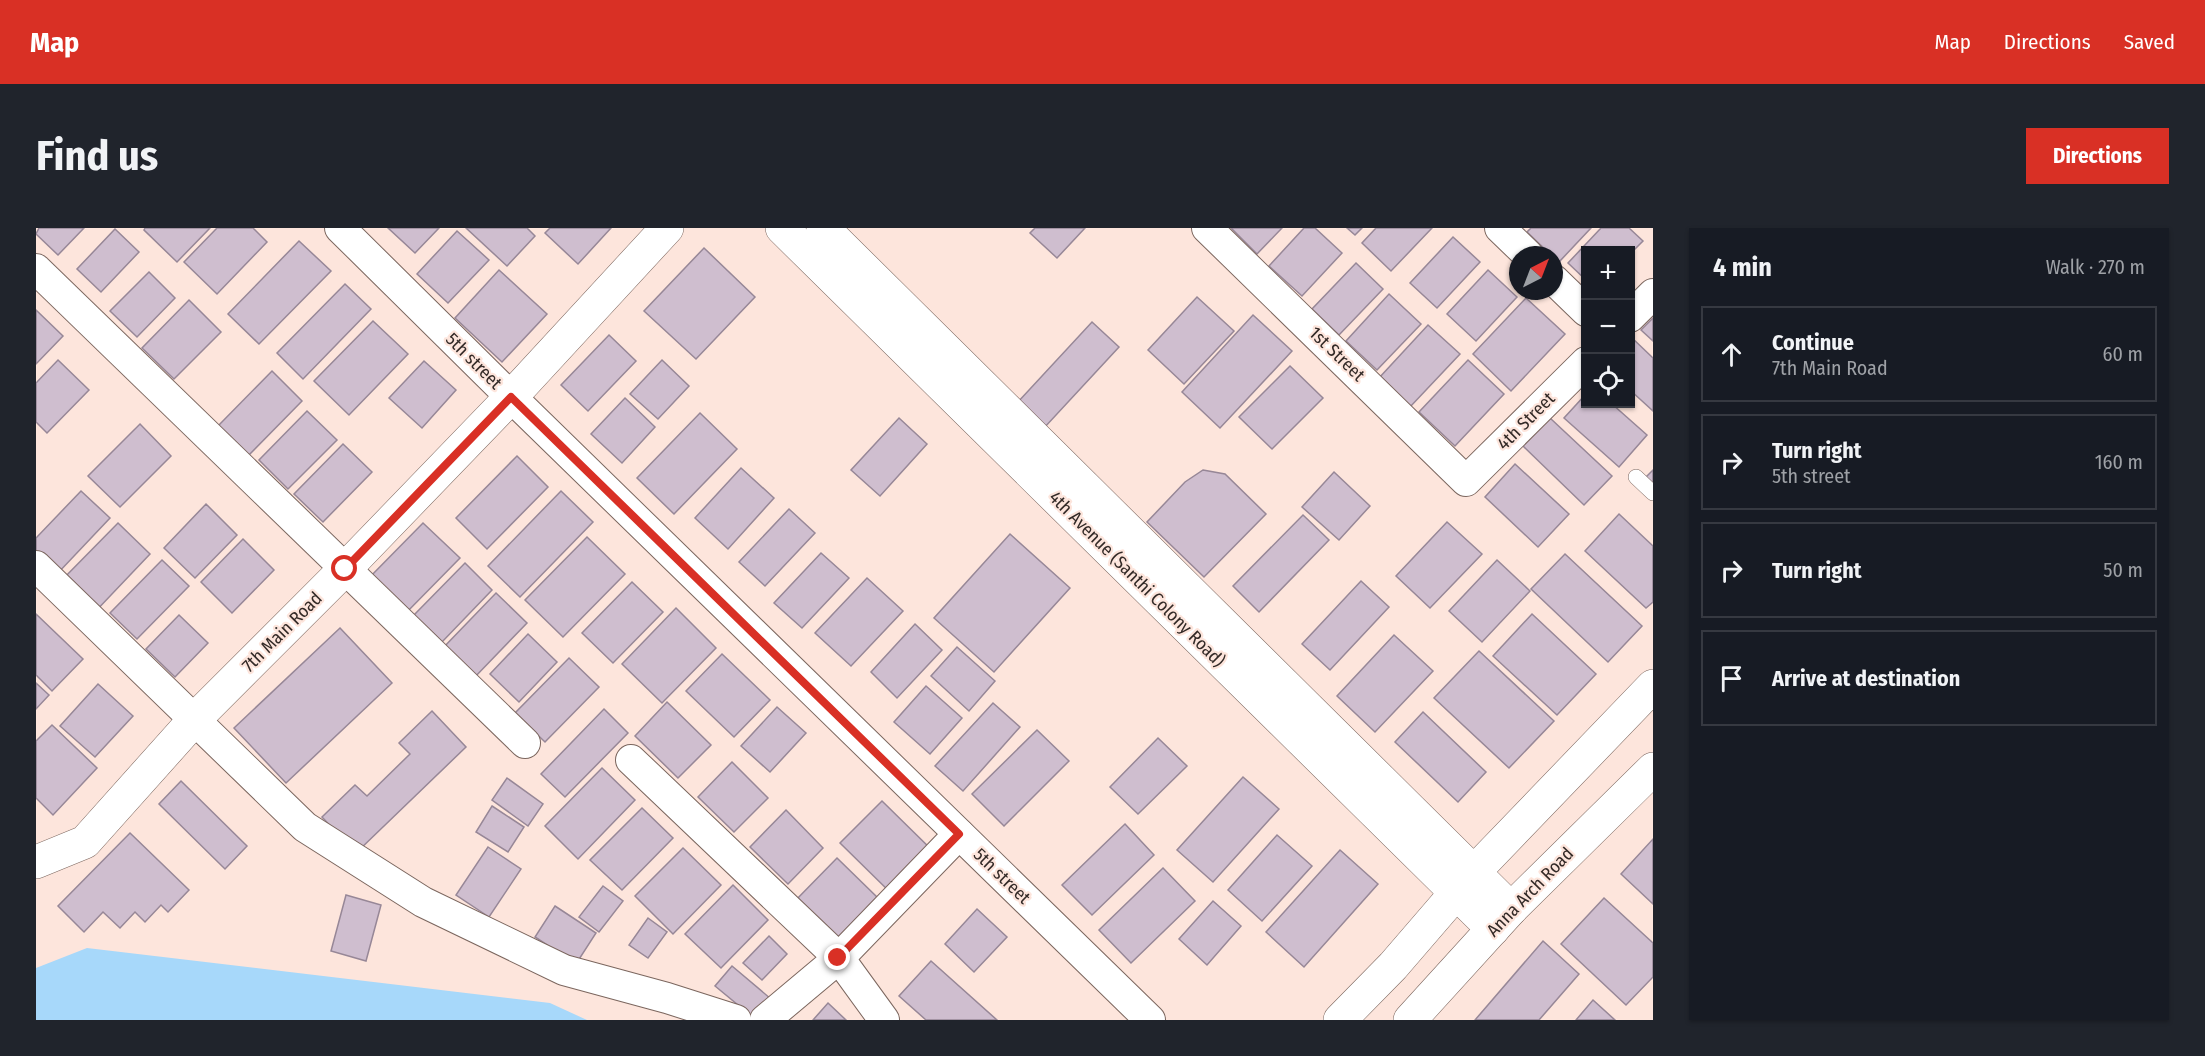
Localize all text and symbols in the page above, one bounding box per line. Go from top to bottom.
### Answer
text: Map [30,26,79,59]
text: Map [1934,29,1971,55]
text: Directions [2004,29,2091,55]
text: Saved [2124,29,2175,55]
button: Directions [2026,128,2169,184]
text: Find us [36,131,158,181]
north arrow [1509,246,1563,300]
map controls [1581,246,1635,408]
button: + [1581,246,1635,300]
text: 4 min [1713,252,1772,283]
text: Walk · 270 m [2046,255,2145,279]
button: − [1581,300,1635,354]
street label: 1st Street [1305,322,1370,386]
street label: 5th street [441,328,507,394]
text: Continue [1772,329,1854,356]
icon: ahead [1715,338,1748,371]
text: 60 m [2103,342,2143,366]
button: locate [1581,354,1635,408]
text: 7th Main Road [1772,356,1888,380]
street label: 4th Street [1493,387,1560,454]
text: Turn right [1772,437,1861,464]
icon: right [1715,446,1748,479]
text: 160 m [2095,450,2143,474]
text: 5th street [1772,464,1851,488]
street label: 4th Avenue (Santhi Colony Road) [1044,486,1230,672]
icon: right [1715,554,1748,587]
route start [331,555,357,581]
text: Turn right [1772,557,1861,584]
text: 50 m [2103,558,2143,582]
street label: 7th Main Road [237,587,327,677]
icon: arrive [1715,662,1748,695]
text: Arrive at destination [1772,665,1960,692]
street label: Anna Arch Road [1482,843,1578,941]
street label: 5th street [969,844,1035,909]
route end [824,944,850,970]

